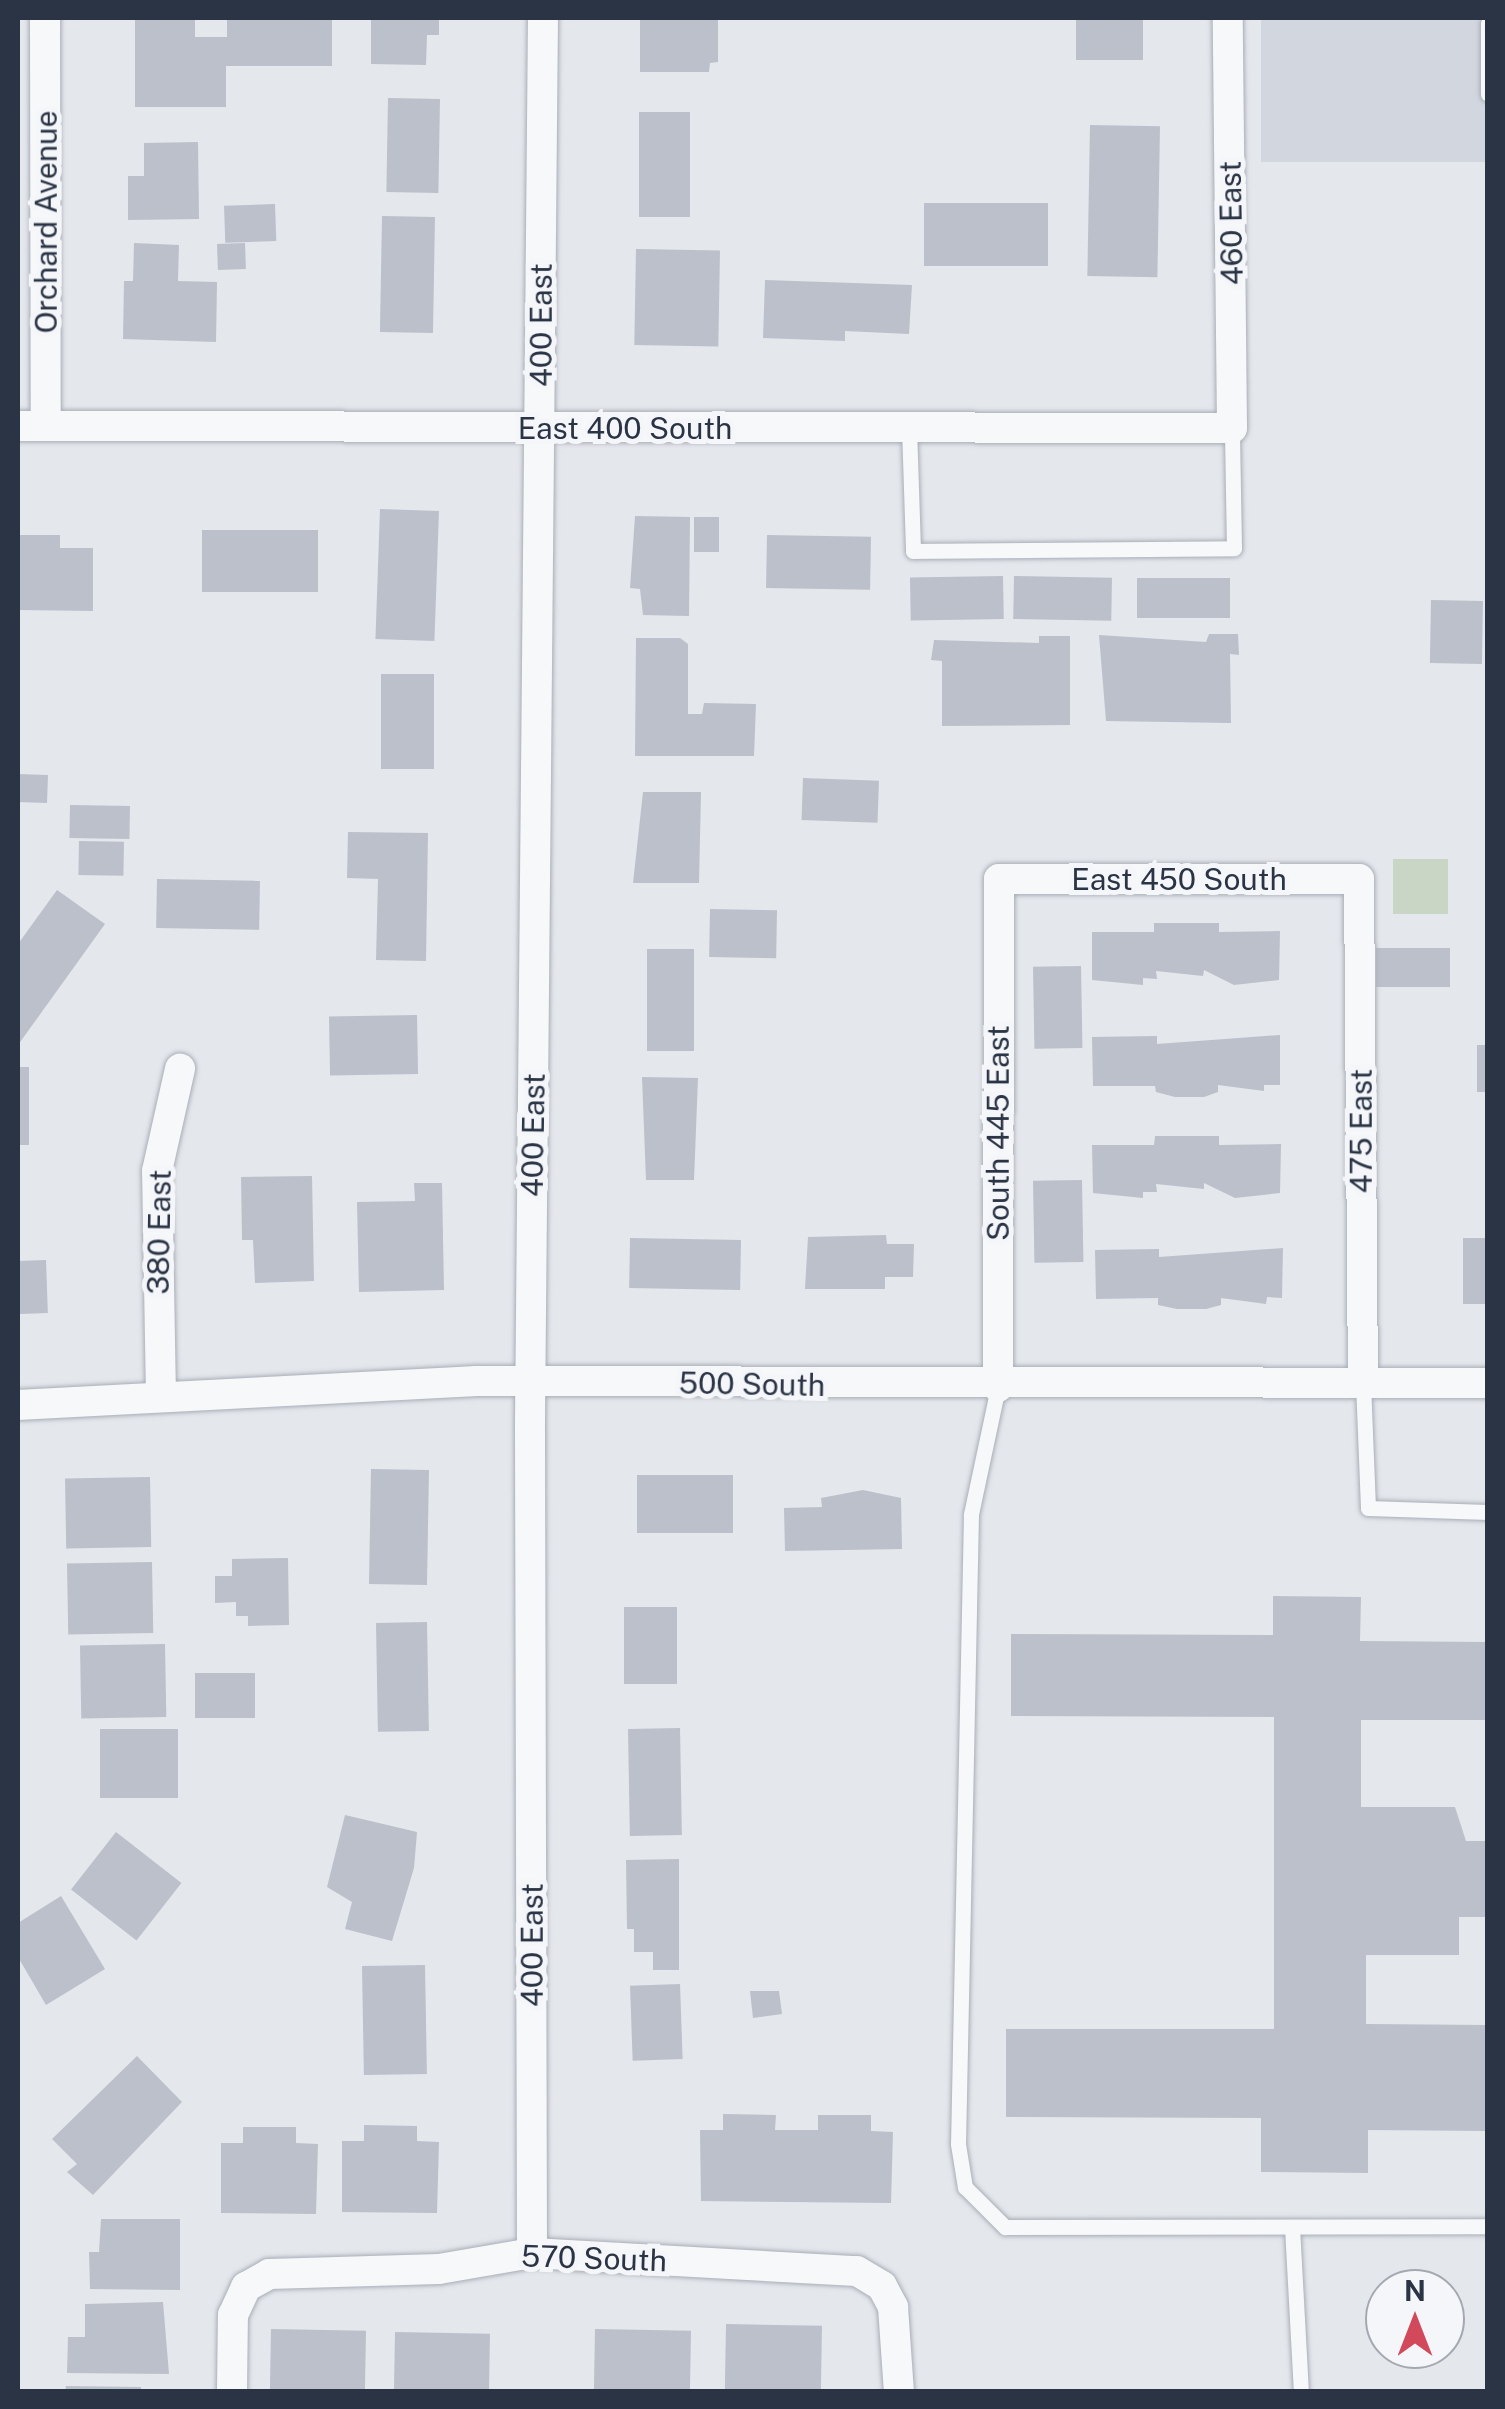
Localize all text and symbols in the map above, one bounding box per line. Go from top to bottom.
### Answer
street label: Orchard Avenue [28,111,64,333]
street label: 460 East [1212,161,1250,285]
street label: 400 East [523,263,559,387]
street label: East 400 South [518,410,732,446]
street label: East 450 South [1071,861,1287,897]
street label: South 445 East [980,1025,1016,1241]
street label: 475 East [1343,1069,1379,1193]
street label: 400 East [514,1073,552,1197]
street label: 380 East [140,1169,178,1295]
street label: 500 South [678,1365,826,1403]
street label: 400 East [514,1883,550,2007]
street label: 570 South [521,2237,667,2279]
north arrow [1365,2269,1465,2369]
text: N [1404,2274,1426,2307]

